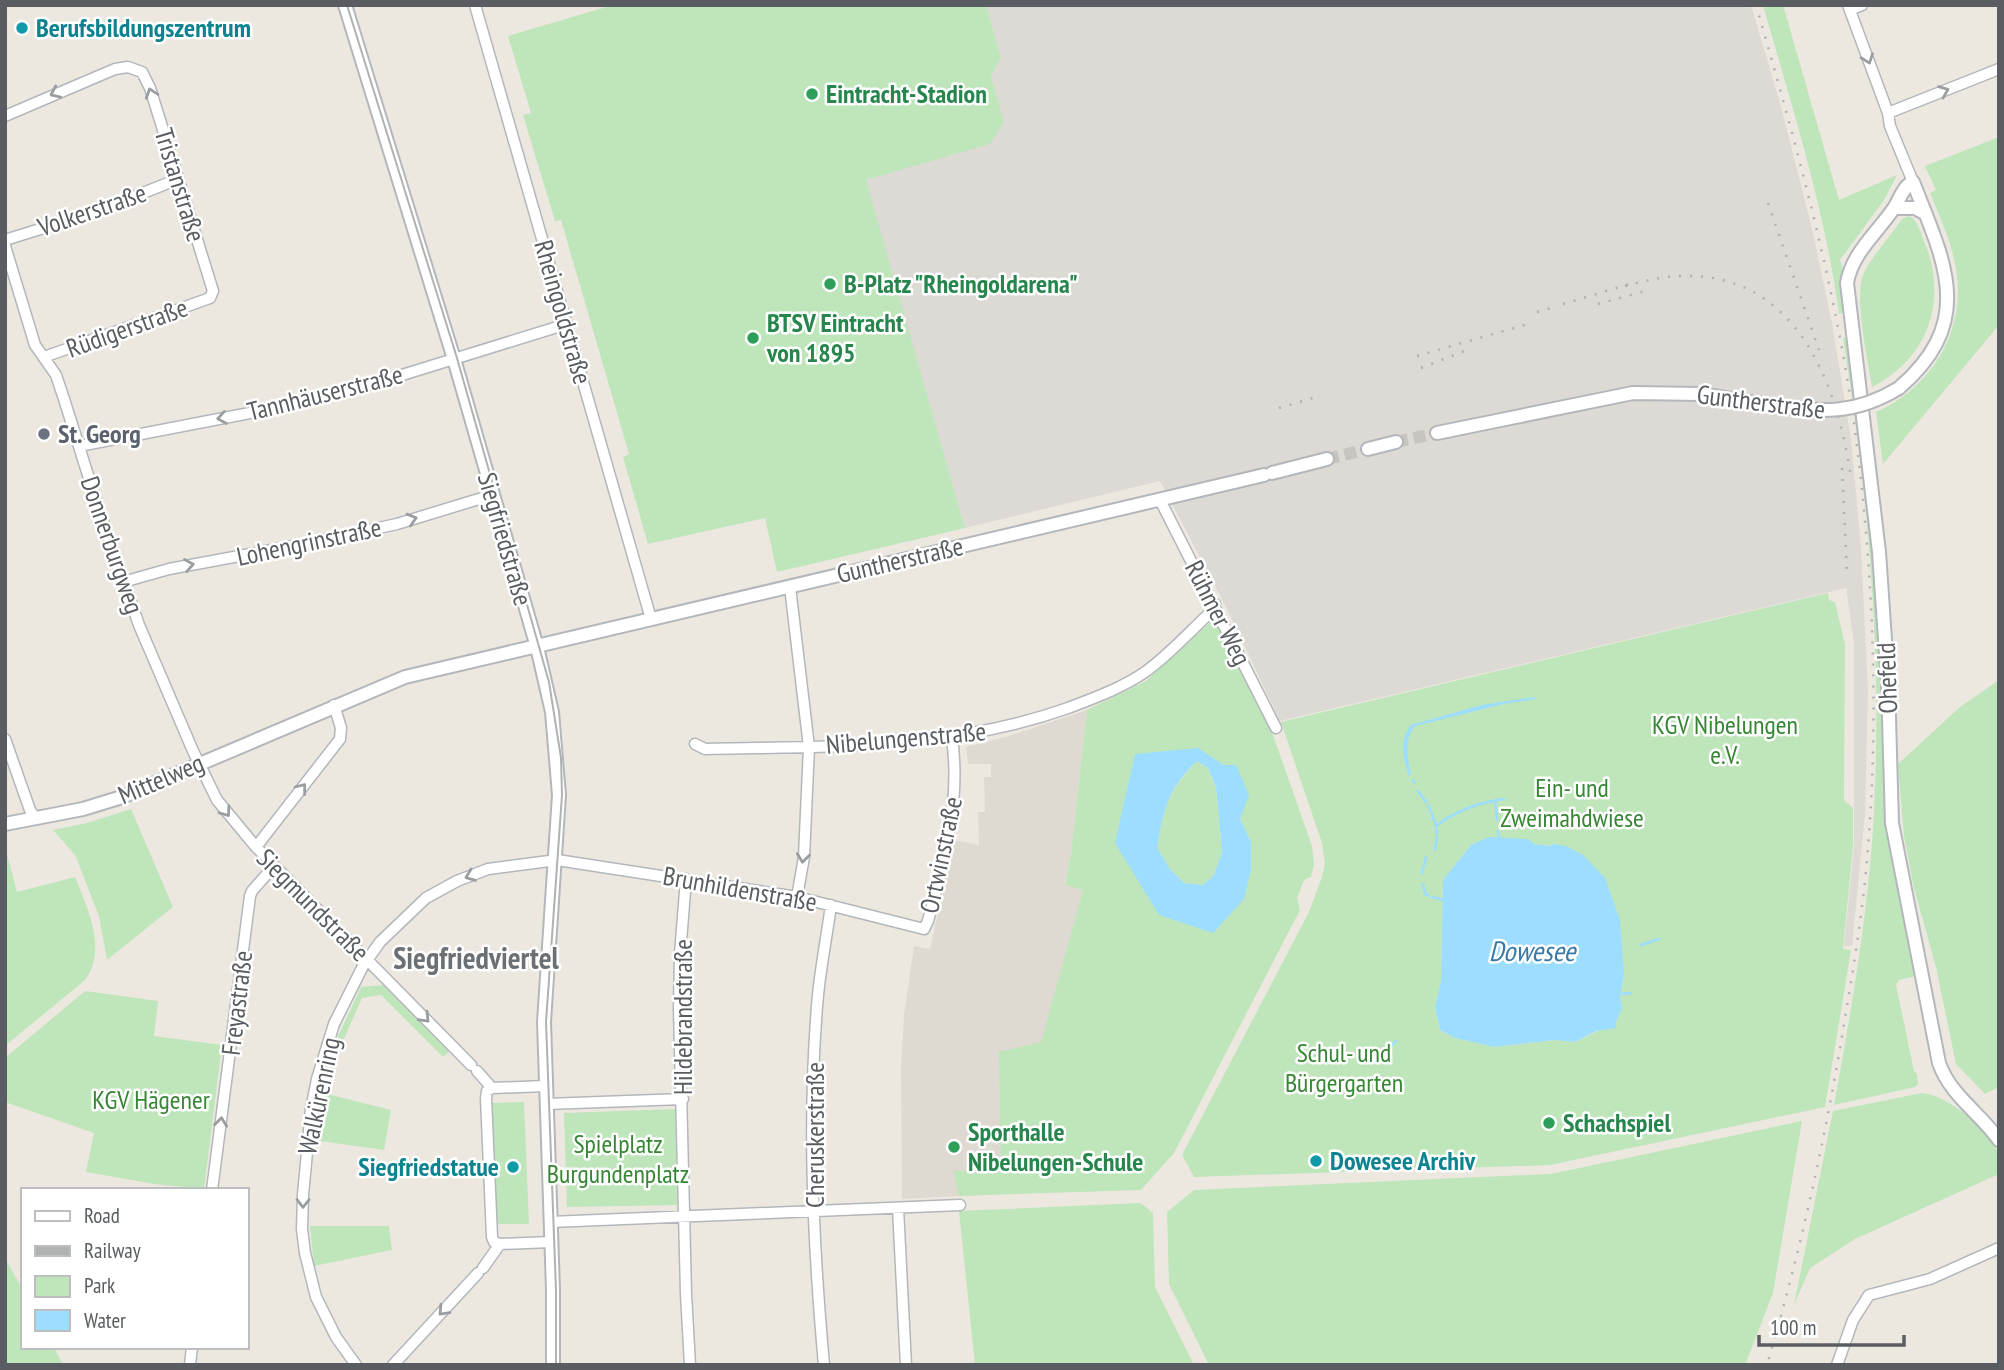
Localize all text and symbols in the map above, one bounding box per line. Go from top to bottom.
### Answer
place label: Berufsbildungszentrum [36,11,251,44]
marker: Berufsbildungszentrum [14,20,30,36]
one-way arrow [1860,53,1874,65]
place label: Eintracht-Stadion [826,77,987,110]
one-way arrow [50,85,62,99]
marker: Eintracht-Stadion [804,86,820,102]
one-way arrow [1937,86,1949,100]
one-way arrow [145,87,159,100]
street label: Tristanstraße [148,124,213,246]
street label: Volkerstraße [32,176,150,244]
street label: Rheingoldstraße [527,236,600,388]
place label: B-Platz "Rheingoldarena" [844,267,1078,300]
marker: B-Platz "Rheingoldarena" [822,276,838,292]
street label: Rüdigerstraße [62,290,192,365]
place label: BTSV Eintracht von 1895 [766,306,904,369]
marker: BTSV Eintracht von 1895 [745,330,761,346]
street label: Tannhäuserstraße [244,357,406,428]
street label: Guntherstraße [1695,377,1827,426]
one-way arrow [216,410,228,425]
place label: St. Georg [58,417,141,450]
marker: St. Georg [36,426,52,442]
street label: Siegfriedstraße [471,469,540,609]
street label: Donnerburgweg [74,472,151,618]
street label: Lohengrinstraße [234,510,384,573]
one-way arrow [405,513,418,527]
street label: Guntherstraße [833,529,966,590]
street label: Rühmer Weg [1178,555,1259,671]
one-way arrow [183,558,195,573]
street label: Ohefeld [1869,642,1904,714]
park label: KGV Nibelungen e.V. [1652,708,1798,771]
street label: Nibelungenstraße [824,714,987,761]
street label: Mittelweg [113,746,209,811]
park label: Ein- und Zweimahdwiese [1500,771,1644,834]
one-way arrow [293,783,306,796]
street label: Ortwinstraße [912,794,969,916]
one-way arrow [217,804,230,817]
street label: Siegmundstraße [250,841,377,968]
one-way arrow [796,852,811,864]
street label: Brunhildenstraße [661,859,820,918]
one-way arrow [465,867,477,881]
water label: Dowesee [1489,932,1578,969]
district label: Siegfriedviertel [393,938,560,977]
street label: Hildebrandstraße [666,939,699,1095]
street label: Freyastraße [214,949,259,1057]
one-way arrow [417,1010,430,1023]
street label: Walkürenring [290,1034,347,1158]
park label: Schul- und Bürgergarten [1285,1036,1403,1099]
street label: Cheruskerstraße [798,1062,831,1208]
park label: KGV Hägener [92,1083,210,1116]
place label: Schachspiel [1563,1106,1671,1139]
place label: Sporthalle Nibelungen-Schule [968,1115,1143,1178]
marker: Schachspiel [1541,1115,1557,1131]
one-way arrow [214,1116,229,1128]
park label: Spielplatz Burgundenplatz [547,1127,689,1190]
marker: Sporthalle Nibelungen-Schule [946,1139,962,1155]
place label: Dowesee Archiv [1330,1144,1476,1177]
place label: Siegfriedstatue [358,1150,499,1183]
marker: Dowesee Archiv [1308,1153,1324,1169]
marker: Siegfriedstatue [505,1159,521,1175]
legend [21,1188,248,1349]
one-way arrow [295,1198,310,1209]
text: Road [84,1202,120,1229]
text: Railway [84,1237,141,1264]
text: Park [84,1272,115,1299]
one-way arrow [439,1302,451,1315]
scale bar [1759,1304,1904,1348]
text: Water [84,1307,126,1334]
text: 100 m [1770,1314,1816,1341]

